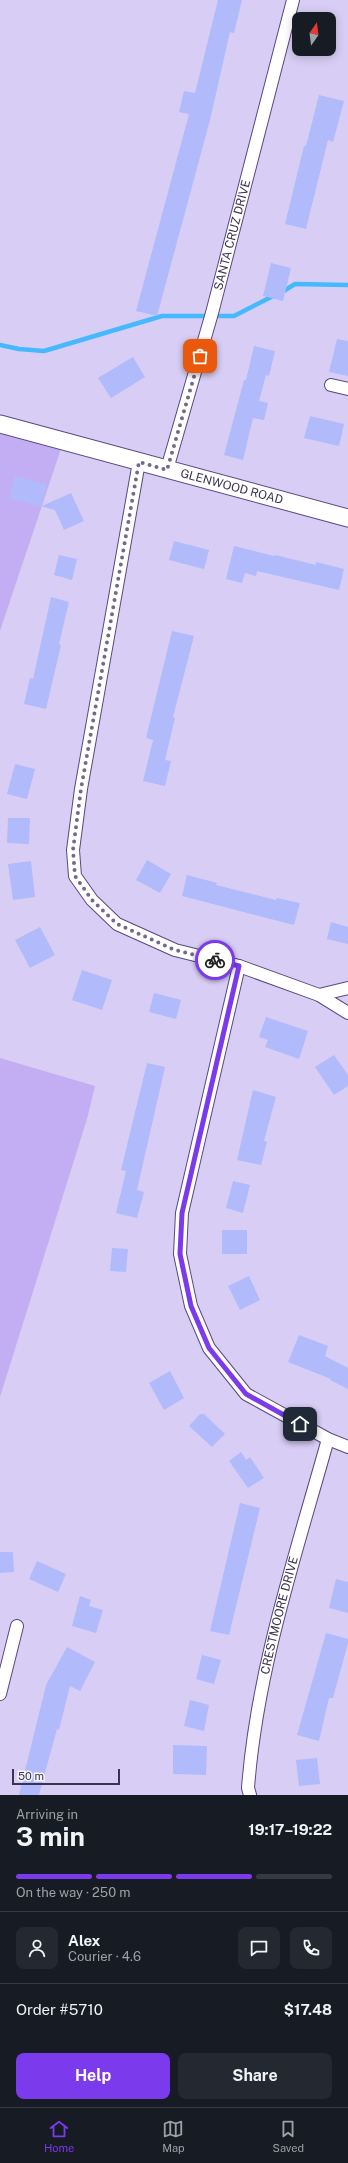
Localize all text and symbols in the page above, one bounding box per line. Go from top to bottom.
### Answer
north arrow [292,12,336,56]
map controls [292,12,336,56]
street label: SANTA CRUZ DRIVE [211,178,253,292]
pin [183,339,217,373]
icon: bag [189,345,211,367]
street label: GLENWOOD ROAD [179,466,285,507]
courier [195,940,235,980]
icon: bike [204,949,226,971]
pin [283,1407,317,1441]
icon: home [289,1413,311,1435]
street label: CRESTMOORE DRIVE [258,1555,301,1676]
scale bar [12,1767,120,1786]
text: 50 m [18,1770,44,1782]
text: Arriving in [16,1807,78,1822]
text: 3 min [16,1821,85,1852]
text: 19:17–19:22 [248,1821,332,1838]
text: On the way · 250 m [16,1885,131,1900]
button: person [16,1927,58,1969]
button: chat [238,1927,280,1969]
button: phone [290,1927,332,1969]
text: Alex [68,1932,100,1949]
text: Courier · 4.6 [68,1949,141,1964]
text: Order #5710 [16,2001,103,2018]
text: $17.48 [284,2001,332,2018]
button: Help [16,2053,170,2099]
button: Share [178,2053,332,2099]
tab: Home [44,2118,74,2154]
tab: Map [162,2118,185,2154]
tab: Saved [273,2118,304,2154]

